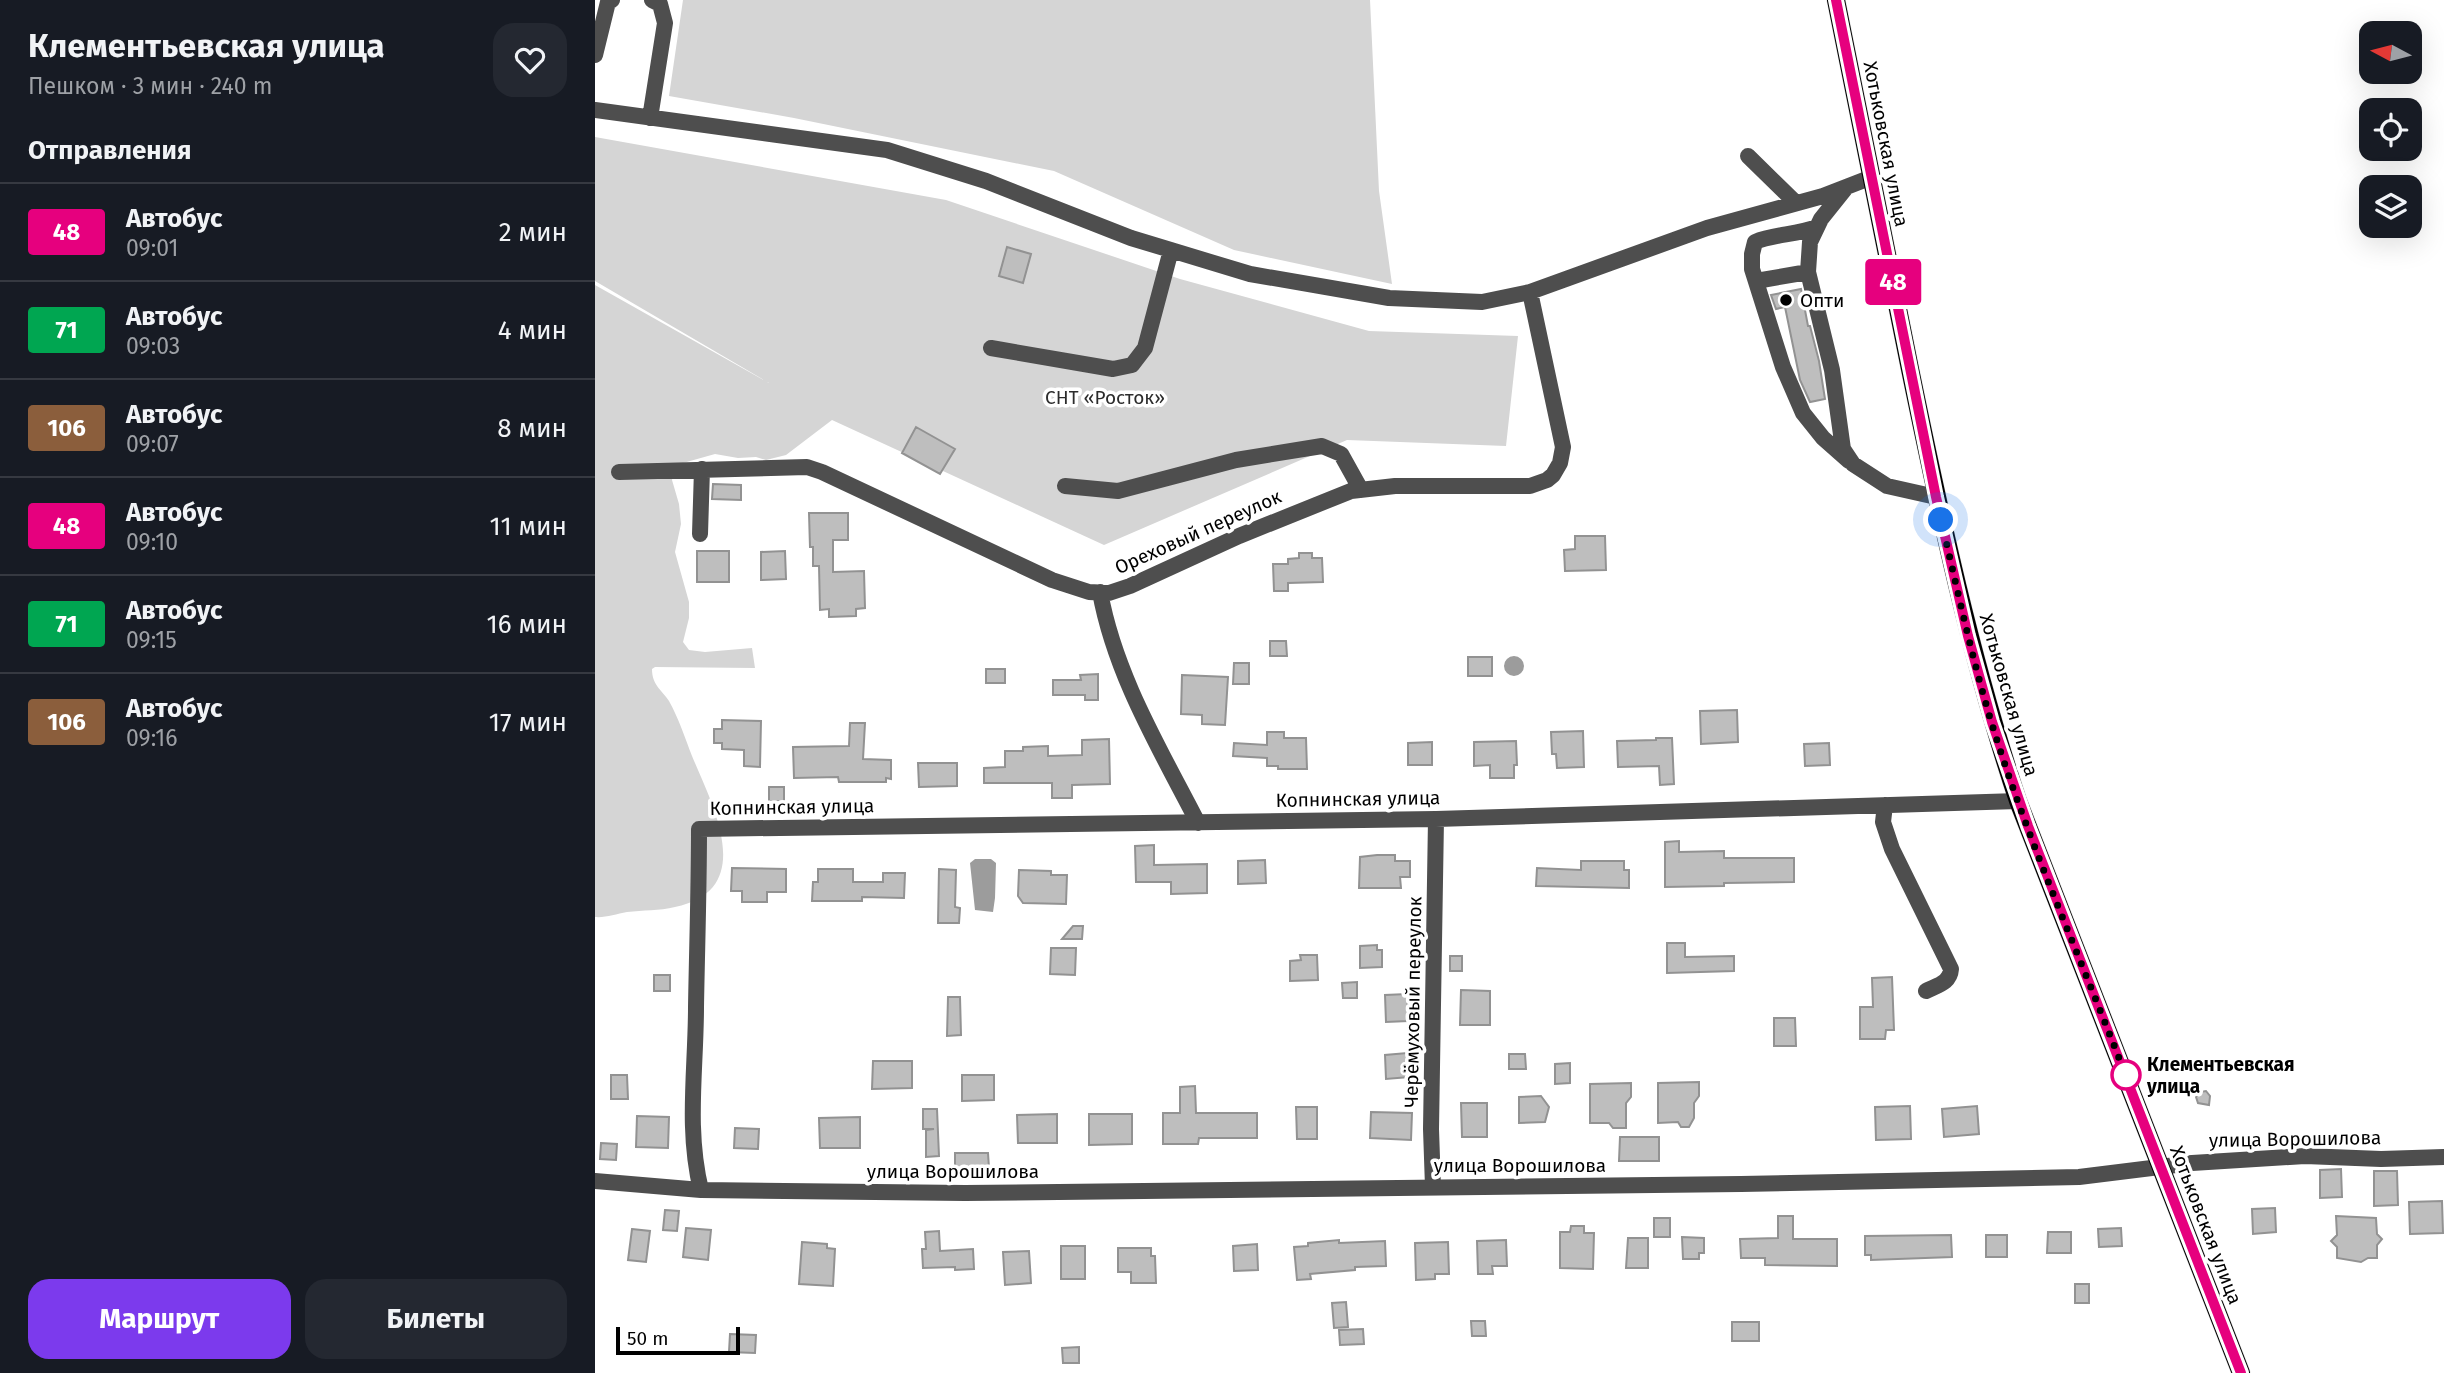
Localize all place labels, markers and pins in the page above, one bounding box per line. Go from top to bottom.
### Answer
place label: Опти [1800,289,1844,312]
marker: Опти [1778,292,1794,308]
place label: Клементьевская улица [2146,1053,2295,1098]
marker: Клементьевская улица [2111,1060,2141,1090]

